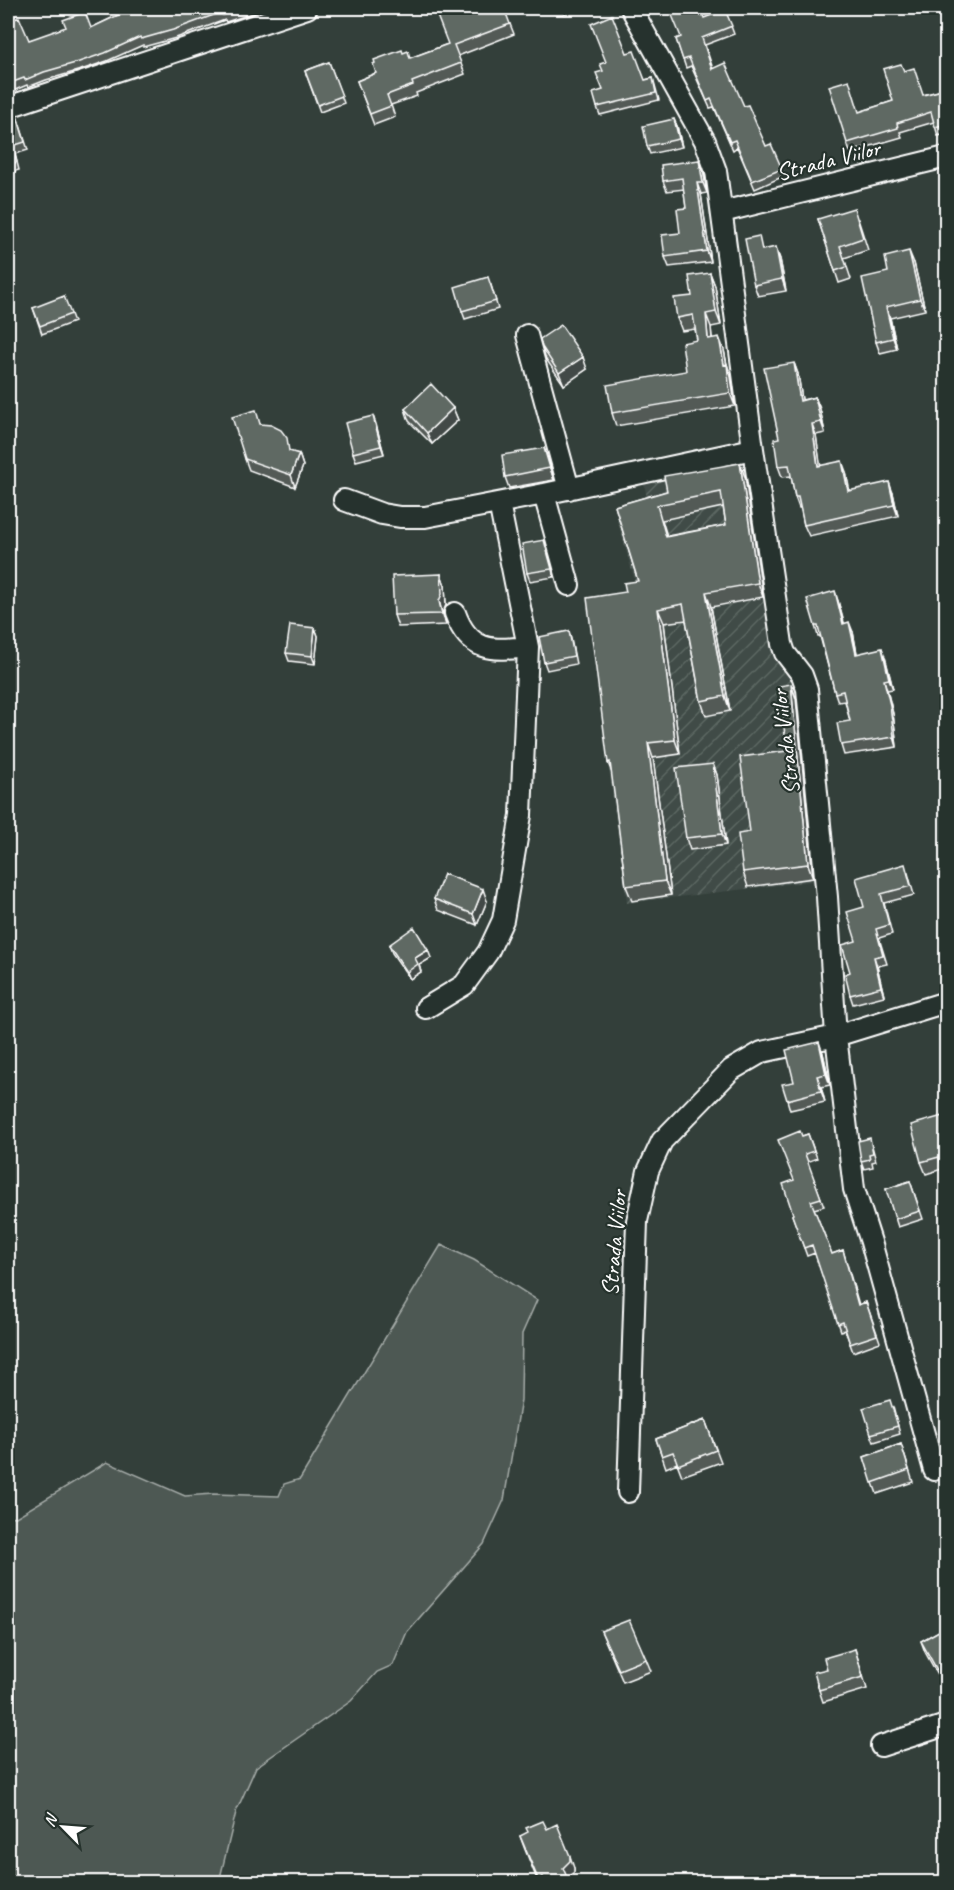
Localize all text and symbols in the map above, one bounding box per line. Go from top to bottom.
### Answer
street label: Strada Viilor [773,132,885,187]
street label: Strada Viilor [763,685,806,796]
street label: Strada Viilor [594,1187,634,1297]
north arrow [33,1797,93,1857]
text: N [39,1810,63,1830]

